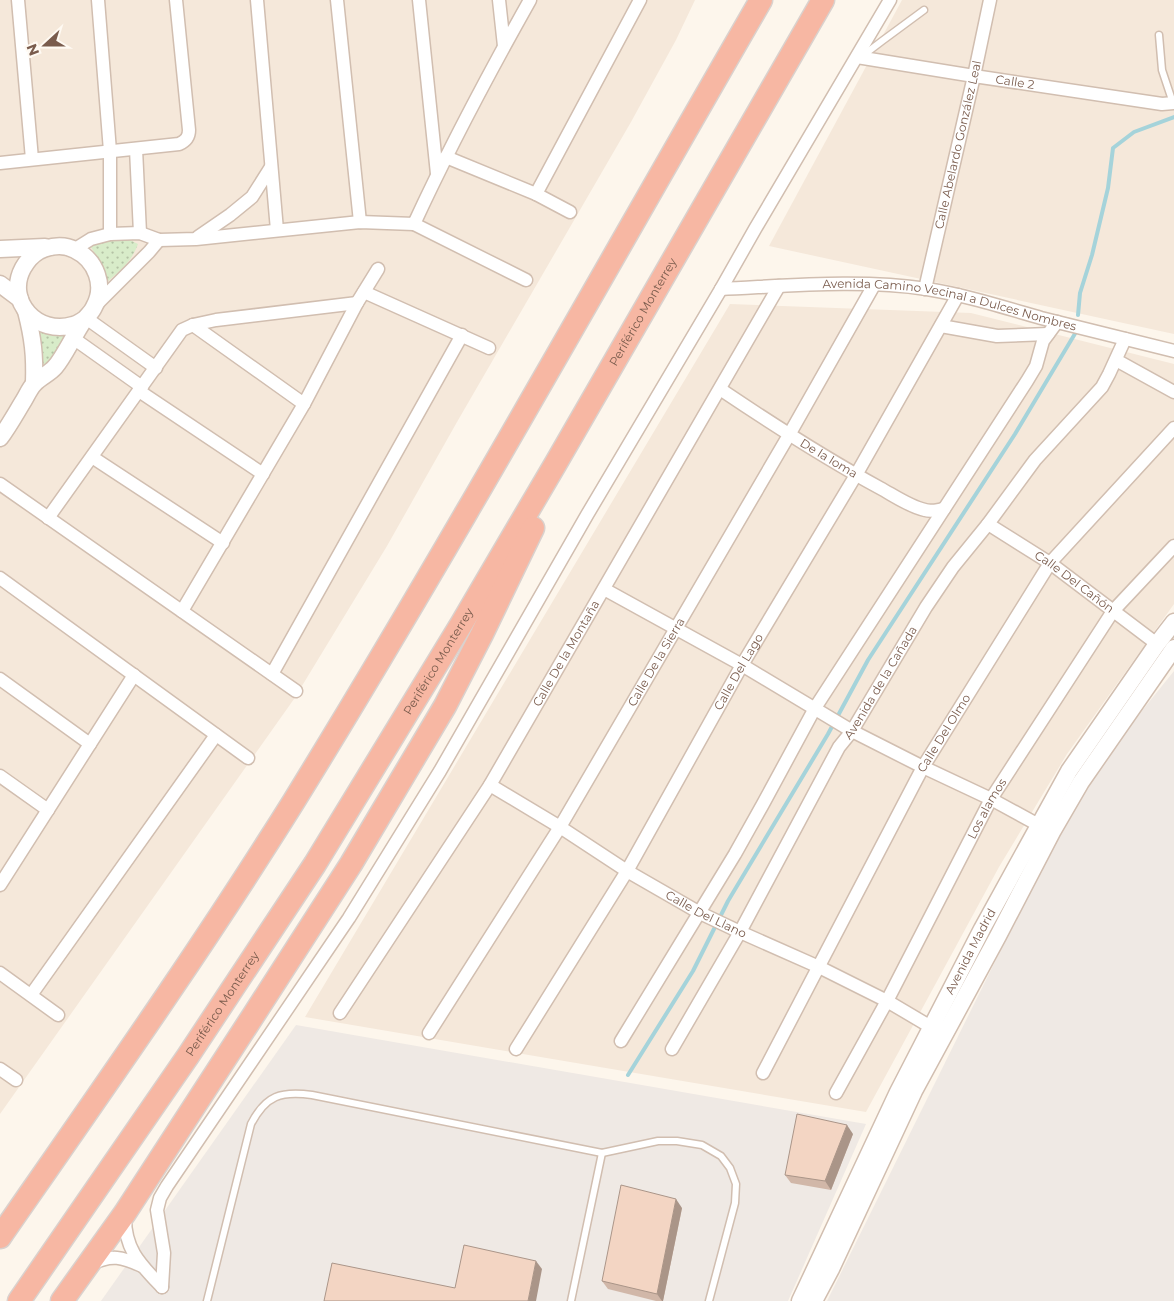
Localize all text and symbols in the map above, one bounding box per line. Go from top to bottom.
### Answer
north arrow [20,20,70,70]
text: N [22,41,43,58]
street label: Calle Abelardo González Leal [931,59,984,230]
street label: Calle 2 [995,71,1036,92]
street label: Periférico Monterrey [606,255,680,368]
street label: Avenida Camino Vecinal a Dulces Nombres [822,276,1078,334]
street label: De la loma [797,435,860,481]
street label: Calle Del Cañón [1032,547,1117,616]
street label: Calle De la Montaña [529,597,602,709]
street label: Periférico Monterrey [400,605,476,717]
street label: Calle De la Sierra [624,615,688,709]
street label: Avenida de la Cañada [840,623,920,742]
street label: Calle Del Lago [710,631,766,713]
street label: Calle Del Olmo [914,691,974,775]
street label: Los alamos [964,775,1010,841]
street label: Calle Del Llano [663,887,749,941]
street label: Avenida Madrid [942,906,999,997]
street label: Periférico Monterrey [182,948,262,1059]

